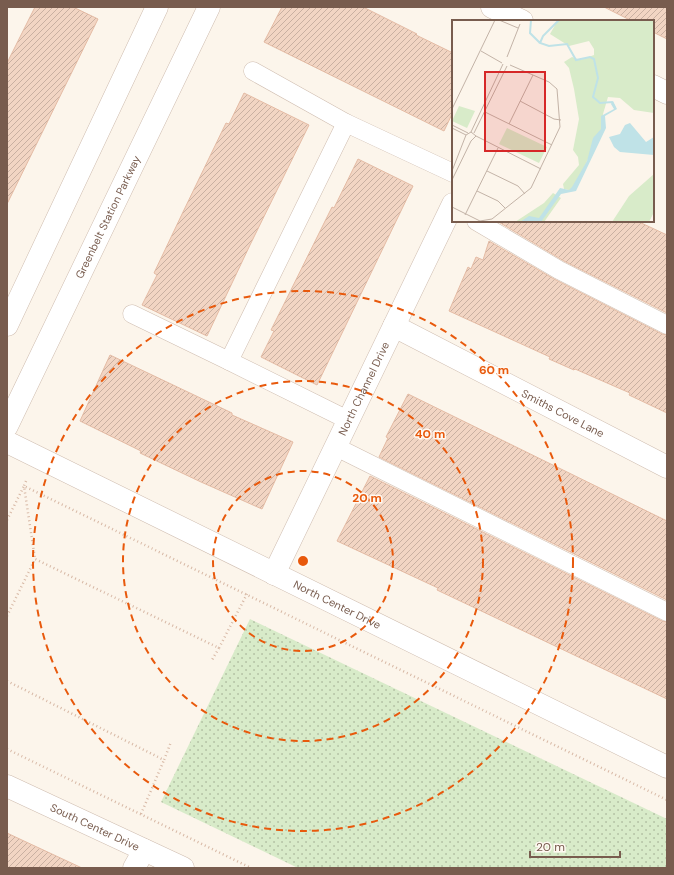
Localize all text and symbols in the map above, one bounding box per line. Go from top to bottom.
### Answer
inset map [452,20,654,222]
street label: Greenbelt Station Parkway [72,153,143,281]
street label: North Channel Drive [335,339,392,438]
text: 60 m [479,362,509,378]
street label: Smiths Cove Lane [519,386,607,440]
text: 40 m [415,426,445,442]
text: 20 m [352,490,382,506]
centre of rings [296,554,310,568]
street label: North Center Drive [291,577,383,632]
street label: South Center Drive [48,800,142,854]
scale bar [530,833,620,859]
text: 20 m [536,839,565,855]

